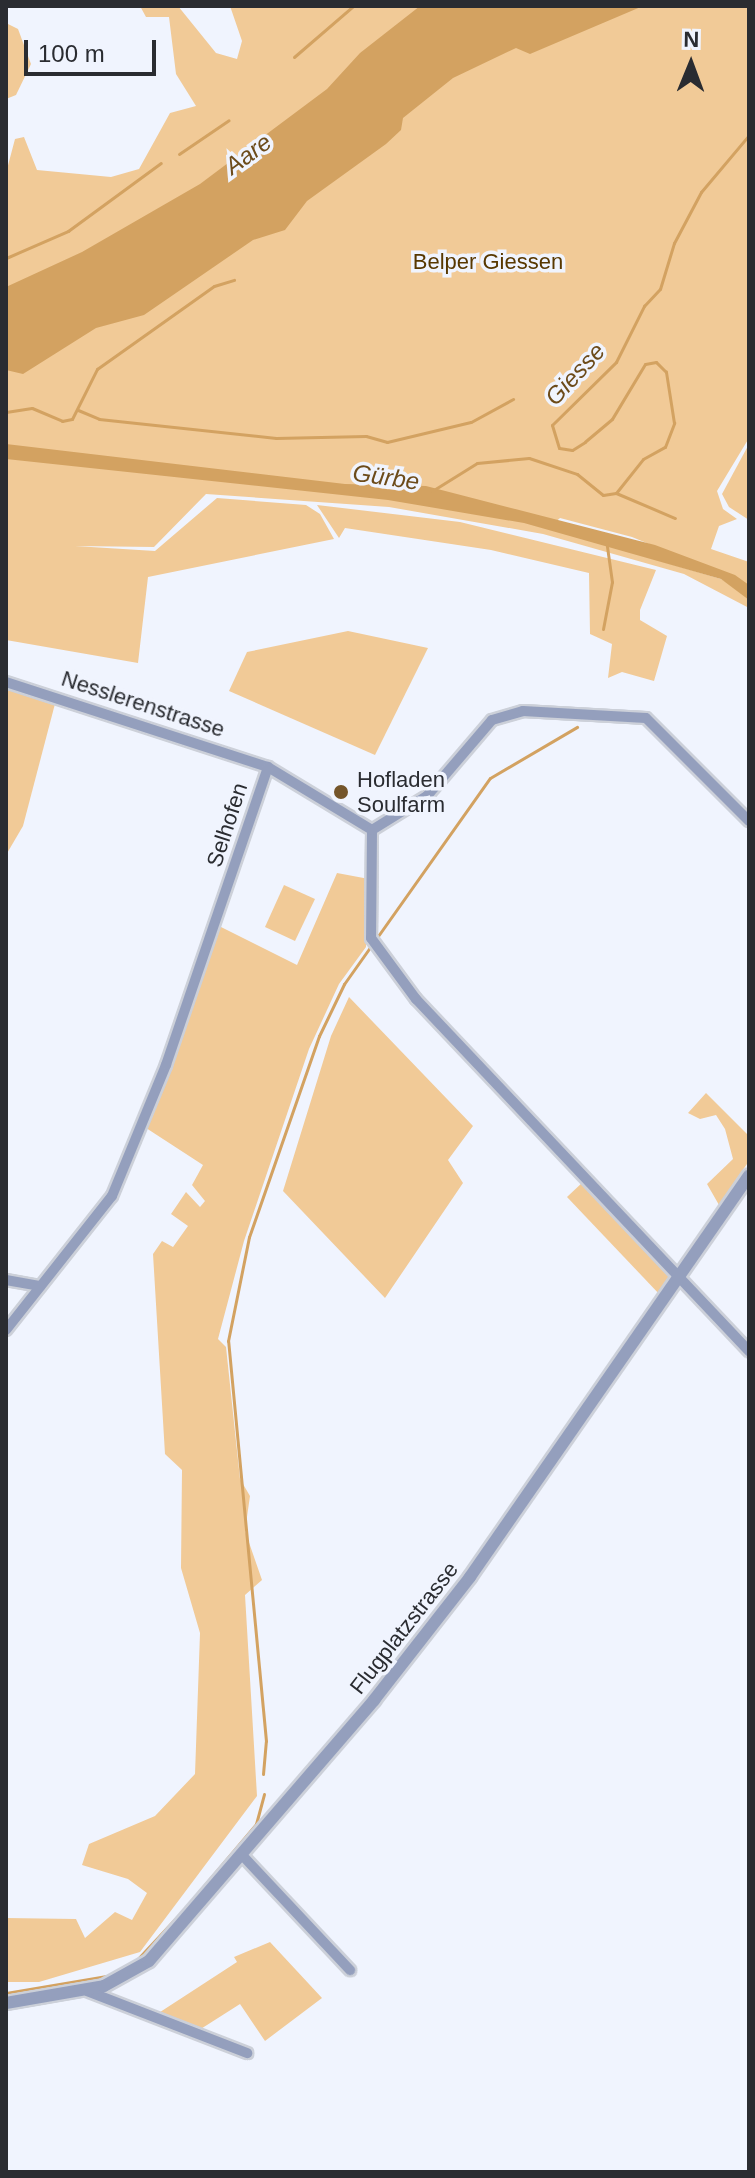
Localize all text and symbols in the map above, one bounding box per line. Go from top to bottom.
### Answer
scale bar [28,24,160,74]
north arrow [651,24,731,104]
text: N [683,27,700,52]
text: 100 m [38,40,105,67]
water label: Aare [219,127,277,181]
park label: Belper Giessen [413,249,563,275]
water label: Giesse [539,337,611,411]
water label: Gürbe [351,458,421,496]
street label: Nesslerenstrasse [58,665,228,743]
place label: Hofladen Soulfarm [357,766,445,818]
street label: Selhofen [201,780,253,870]
marker: Hofladen Soulfarm [332,783,350,801]
street label: Flugplatzstrasse [344,1557,464,1699]

